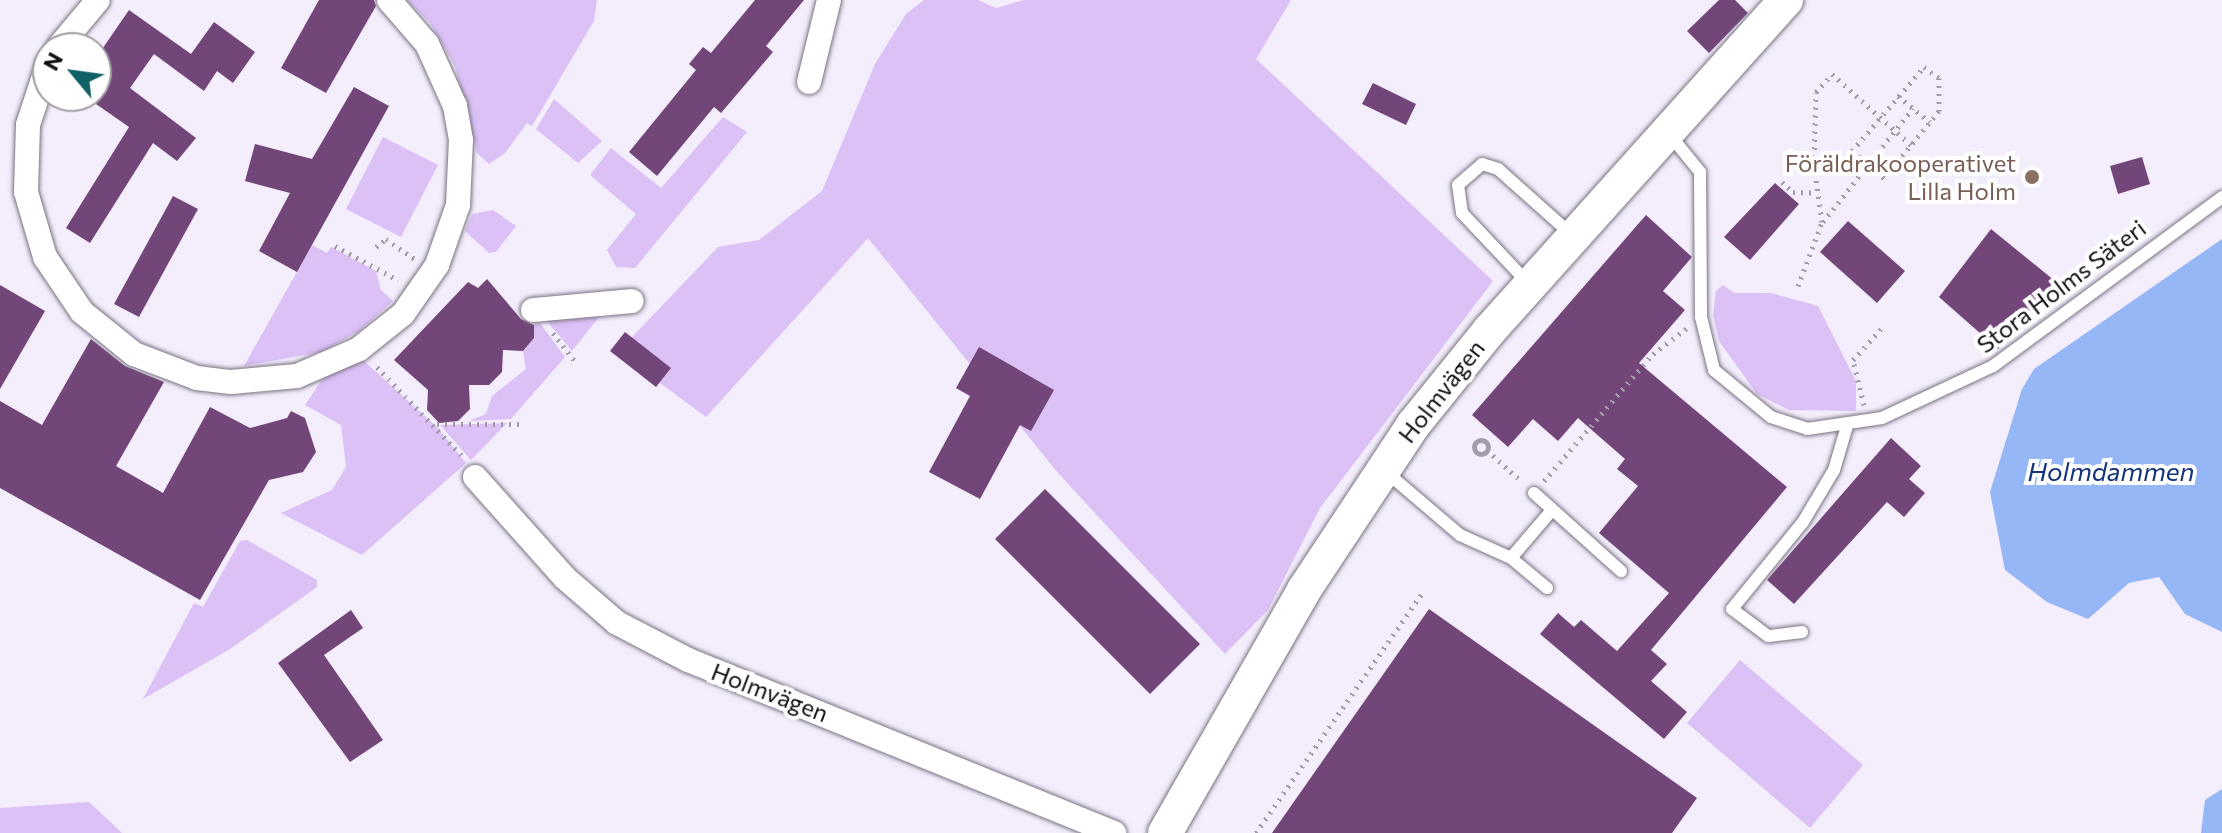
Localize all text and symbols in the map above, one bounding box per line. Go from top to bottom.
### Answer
north arrow [32,32,112,112]
text: N [37,47,68,75]
place label: Föräldrakooperativet Lilla Holm [1785,149,2016,205]
marker: Föräldrakooperativet Lilla Holm [2023,168,2041,186]
street label: Stora Holms Säteri [1971,213,2151,359]
street label: Holmvägen [1392,334,1490,448]
water label: Holmdammen [2028,455,2194,487]
street label: Holmvägen [708,657,832,727]

